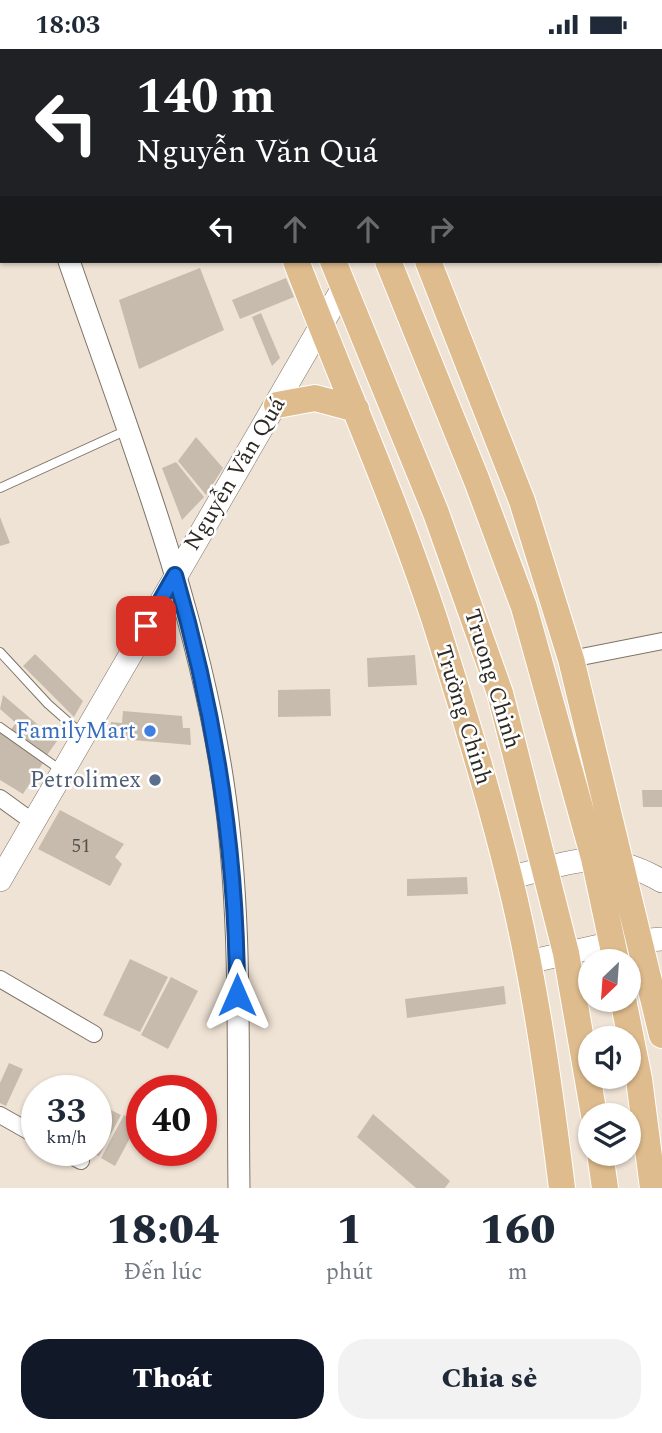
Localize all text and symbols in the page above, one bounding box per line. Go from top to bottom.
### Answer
text: 18:03 [35,5,100,45]
text: 140 m [136,60,275,135]
icon: left [21,77,112,168]
text: Nguyễn Văn Quá [136,128,378,177]
icon: left [203,210,241,248]
icon: ahead [276,210,314,248]
icon: ahead [349,210,387,248]
icon: right [422,210,460,248]
street label: Nguyễn Văn Quá [175,390,295,558]
pin [116,596,176,656]
street label: Truong Chinh [454,605,530,753]
icon: arrive [127,607,165,645]
street label: Trường Chinh [425,641,501,789]
place label: FamilyMart [16,714,136,749]
marker: FamilyMart [142,723,158,739]
place label: Petrolimex [30,763,141,798]
marker: Petrolimex [147,772,163,788]
house number: 51 [71,832,91,861]
north arrow [578,949,640,1011]
map controls [578,949,641,1166]
position arrow [200,958,274,1032]
button: sound [578,1026,641,1089]
speed limit sign: 40 [126,1075,217,1166]
text: 33 [47,1085,86,1138]
button: layers [578,1103,641,1166]
text: km/h [46,1124,87,1151]
text: 18:04 [107,1199,219,1262]
text: 1 [337,1199,362,1262]
text: 160 [480,1199,555,1262]
text: Đến lúc [123,1255,202,1290]
text: phút [326,1255,373,1290]
text: m [508,1255,527,1290]
button: Thoát [21,1339,324,1419]
button: Chia sẻ [338,1339,641,1419]

